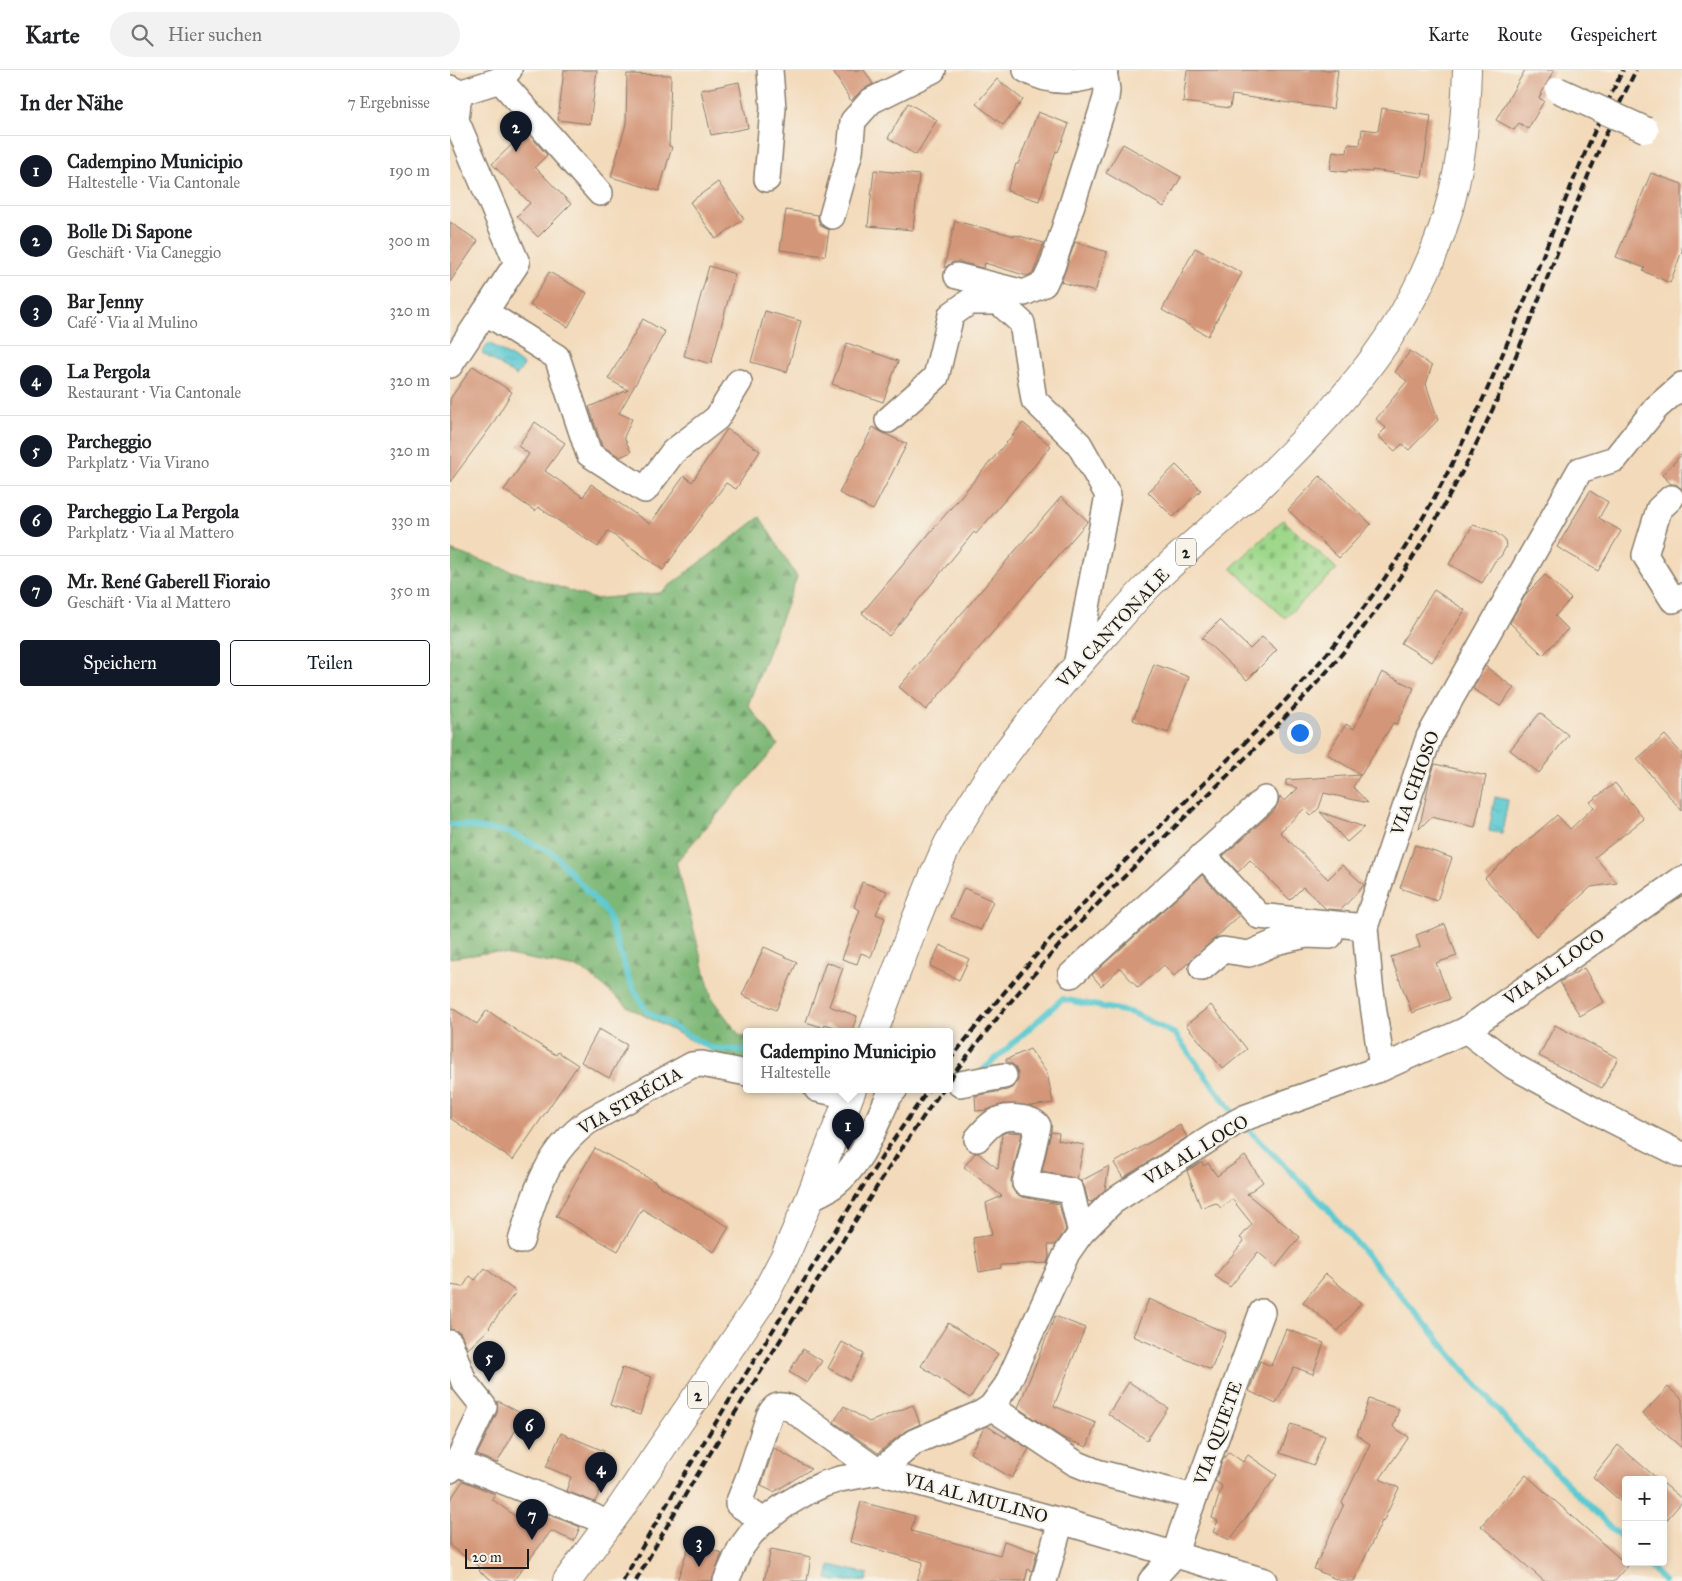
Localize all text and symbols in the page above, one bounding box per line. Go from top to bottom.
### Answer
search box [110,12,460,57]
text: Karte [25,20,80,50]
icon: search [128,21,156,49]
text: Hier suchen [168,23,262,46]
text: Karte [1428,24,1469,46]
text: Route [1497,24,1542,46]
text: Gespeichert [1570,24,1657,46]
text: In der Nähe [20,90,123,116]
text: 7 Ergebnisse [347,93,430,112]
pin: 2 [500,111,532,152]
text: Cadempino Municipio [67,150,243,173]
text: 1 [33,161,39,180]
text: 190 m [389,161,430,180]
text: Haltestelle · Via Cantonale [67,173,240,192]
text: Bolle Di Sapone [67,220,192,243]
text: 2 [32,231,40,250]
text: 300 m [388,231,430,250]
text: Geschäft · Via Caneggio [67,243,221,262]
text: Bar Jenny [67,290,143,313]
text: 3 [33,301,39,320]
text: 320 m [390,301,430,320]
text: Café · Via al Mulino [67,313,198,332]
text: La Pergola [67,360,150,383]
text: 4 [32,371,40,390]
text: 320 m [390,371,430,390]
text: Restaurant · Via Cantonale [67,383,241,402]
text: Parcheggio [67,430,152,453]
text: 5 [32,441,40,460]
text: 320 m [390,441,430,460]
text: Parkplatz · Via Virano [67,453,209,472]
text: Parcheggio La Pergola [67,500,239,523]
text: 6 [32,511,40,530]
text: 330 m [391,511,430,530]
text: Parkplatz · Via al Mattero [67,523,234,542]
road number: 2 [1176,538,1196,566]
street label: VIA CANTONALE [1051,564,1174,693]
text: Mr. René Gaberell Fioraio [67,570,270,593]
text: 7 [32,581,40,600]
text: 350 m [390,581,430,600]
text: Geschäft · Via al Mattero [67,593,231,612]
button: Speichern [20,640,220,686]
button: Teilen [230,640,430,686]
your location [1287,720,1313,746]
street label: VIA CHIOSO [1386,728,1444,839]
street label: VIA AL LOCO [1498,924,1609,1011]
popup [743,1028,953,1093]
text: Cadempino Municipio [760,1040,936,1063]
street label: VIA STRÉCIA [572,1061,686,1140]
text: Haltestelle [760,1063,831,1082]
pin: 1 [832,1109,864,1150]
street label: VIA AL LOCO [1139,1110,1252,1190]
pin: 5 [473,1341,505,1382]
street label: VIA QUIETE [1189,1378,1247,1489]
road number: 2 [688,1382,708,1408]
pin: 6 [513,1409,545,1450]
pin: 4 [585,1452,617,1493]
street label: VIA AL MULINO [901,1468,1050,1528]
map controls [1622,1476,1667,1566]
button: + [1622,1476,1667,1521]
pin: 7 [516,1499,548,1540]
button: − [1622,1521,1667,1566]
pin: 3 [683,1526,715,1567]
scale bar [465,1546,529,1569]
text: 20 m [472,1549,502,1566]

